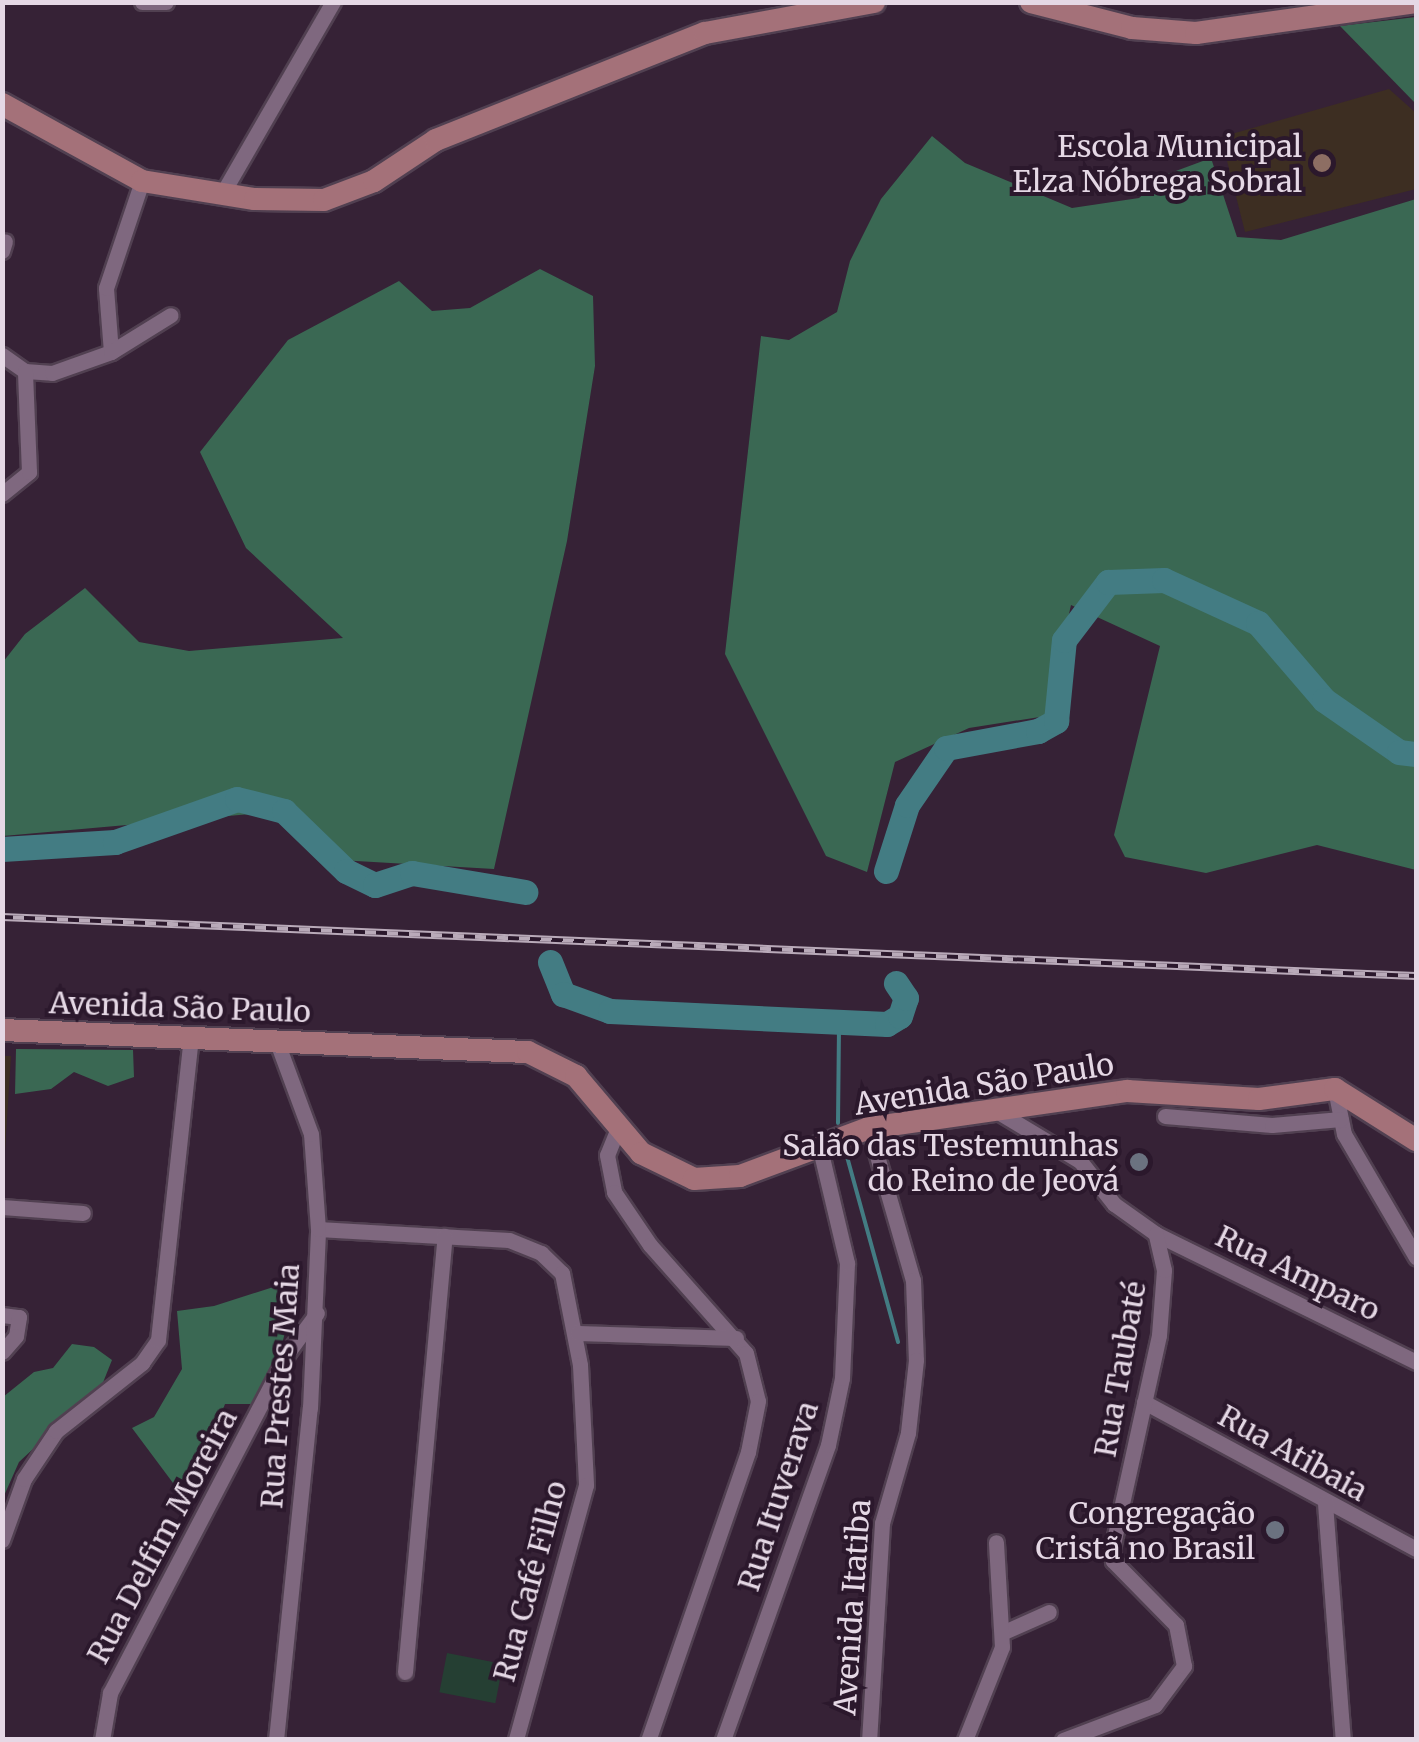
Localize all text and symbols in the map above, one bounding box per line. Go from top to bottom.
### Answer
place label: Escola Municipal Elza Nóbrega Sobral [1012,128,1302,198]
marker: Escola Municipal Elza Nóbrega Sobral [1311,152,1333,174]
street label: Avenida São Paulo [49,984,311,1030]
street label: Avenida São Paulo [852,1046,1116,1122]
place label: Salão das Testemunhas do Reino de Jeová [782,1127,1119,1198]
marker: Salão das Testemunhas do Reino de Jeová [1128,1151,1150,1173]
street label: Rua Amparo [1210,1218,1386,1328]
street label: Rua Prestes Maia [253,1262,307,1510]
street label: Rua Taubaté [1087,1278,1153,1460]
street label: Rua Ituverava [730,1397,826,1595]
street label: Rua Atibaia [1212,1397,1374,1509]
street label: Rua Delfim Moreira [80,1403,244,1669]
street label: Rua Café Filho [486,1477,574,1685]
place label: Congregação Cristã no Brasil [1035,1495,1255,1566]
street label: Avenida Itatiba [826,1498,878,1716]
marker: Congregação Cristã no Brasil [1264,1519,1286,1541]

